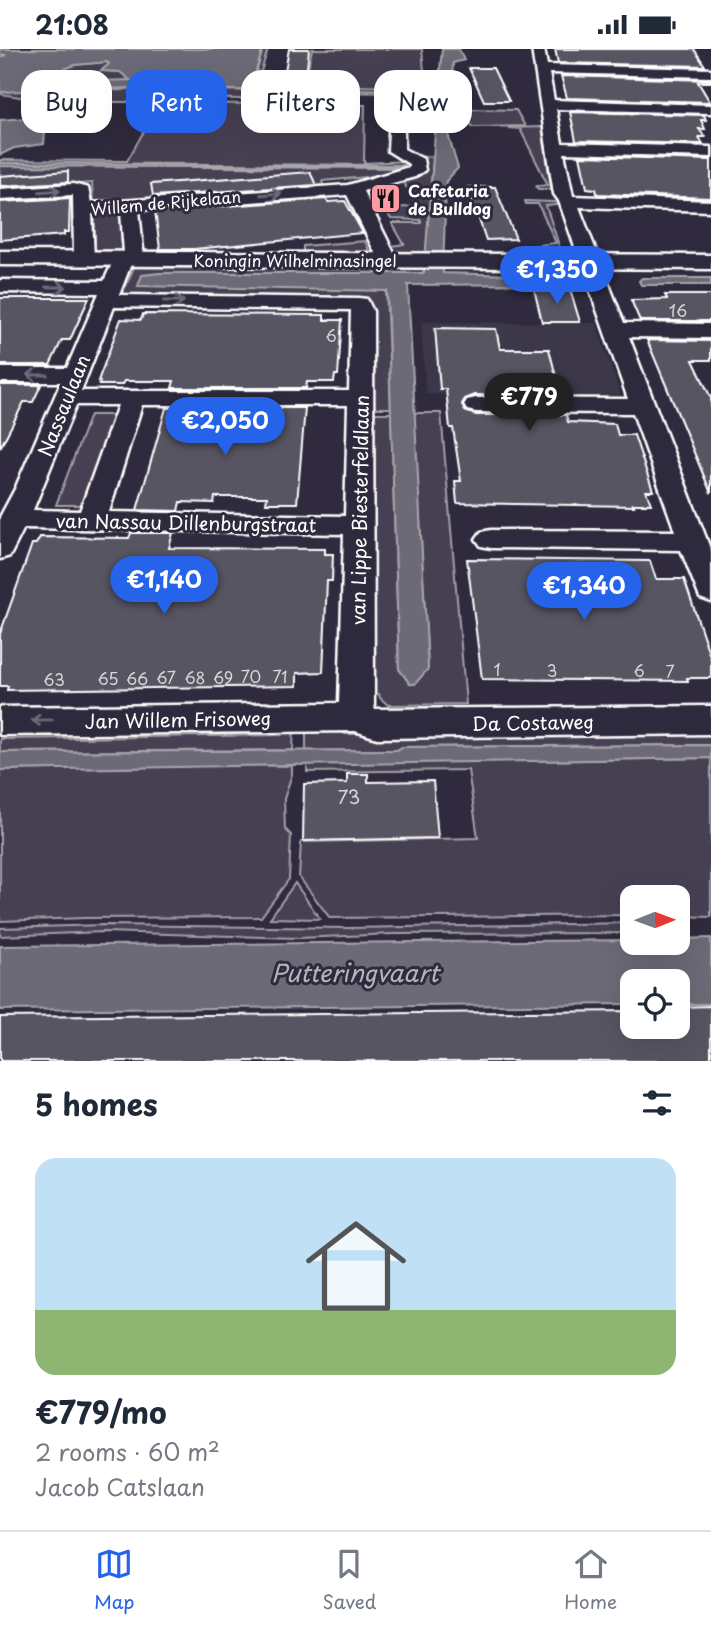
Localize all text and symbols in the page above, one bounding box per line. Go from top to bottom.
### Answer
text: 21:08 [35,5,109,44]
chip: Buy [21,70,112,133]
chip: Rent [126,70,227,133]
chip: Filters [241,70,360,133]
chip: New [374,70,472,133]
place label: Cafetaria de Bulldog [408,178,491,220]
restaurant icon: Cafetaria de Bulldog [368,182,402,216]
street label: Willem de Rijkelaan [90,183,242,221]
one-way arrow [38,184,61,197]
one-way arrow [259,187,282,200]
pin: €1,350 [500,247,614,306]
street label: Koningin Wilhelminasingel [194,248,397,272]
text: €1,350 [516,251,598,286]
one-way arrow [44,280,67,293]
one-way arrow [162,294,185,308]
house number: 16 [669,298,687,322]
house number: 6 [325,323,337,347]
street label: Nassaulaan [30,350,96,460]
one-way arrow [26,368,49,382]
pin: €779 [488,373,570,433]
text: €779 [500,378,558,413]
street label: van Lippe Biesterfeldlaan [343,395,375,625]
pin: €2,050 [168,397,282,457]
text: €2,050 [181,402,269,437]
street label: van Nassau Dillenburgstraat [55,506,317,538]
pin: €1,140 [107,557,221,616]
text: €1,140 [126,561,202,596]
pin: €1,340 [527,563,641,622]
text: €1,340 [542,567,626,602]
house number: 1 [493,657,501,681]
house number: 3 [547,658,557,682]
house number: 6 [633,658,645,682]
house number: 7 [665,659,675,683]
house number: 70 [241,664,261,688]
house number: 71 [273,664,288,688]
house number: 67 [156,665,176,689]
house number: 68 [184,665,206,689]
house number: 69 [213,665,233,689]
house number: 65 [97,666,119,690]
house number: 66 [126,666,148,690]
house number: 63 [43,667,65,691]
street label: Jan Willem Frisoweg [84,703,272,735]
street label: Da Costaweg [472,707,594,737]
one-way arrow [31,713,54,727]
house number: 73 [338,782,360,810]
north arrow [620,885,690,955]
map controls [620,885,690,1039]
water label: Putteringvaart [271,954,442,990]
button: locate [620,969,690,1039]
text: 5 homes [35,1081,158,1126]
icon: filters [638,1084,676,1122]
icon: home [293,1203,419,1329]
text: €779/mo [35,1389,167,1434]
text: 2 rooms · 60 m² [35,1434,220,1469]
text: Jacob Catslaan [35,1469,205,1504]
tab: Map [94,1545,135,1615]
tab: Saved [322,1545,376,1615]
tab: Home [564,1545,617,1615]

